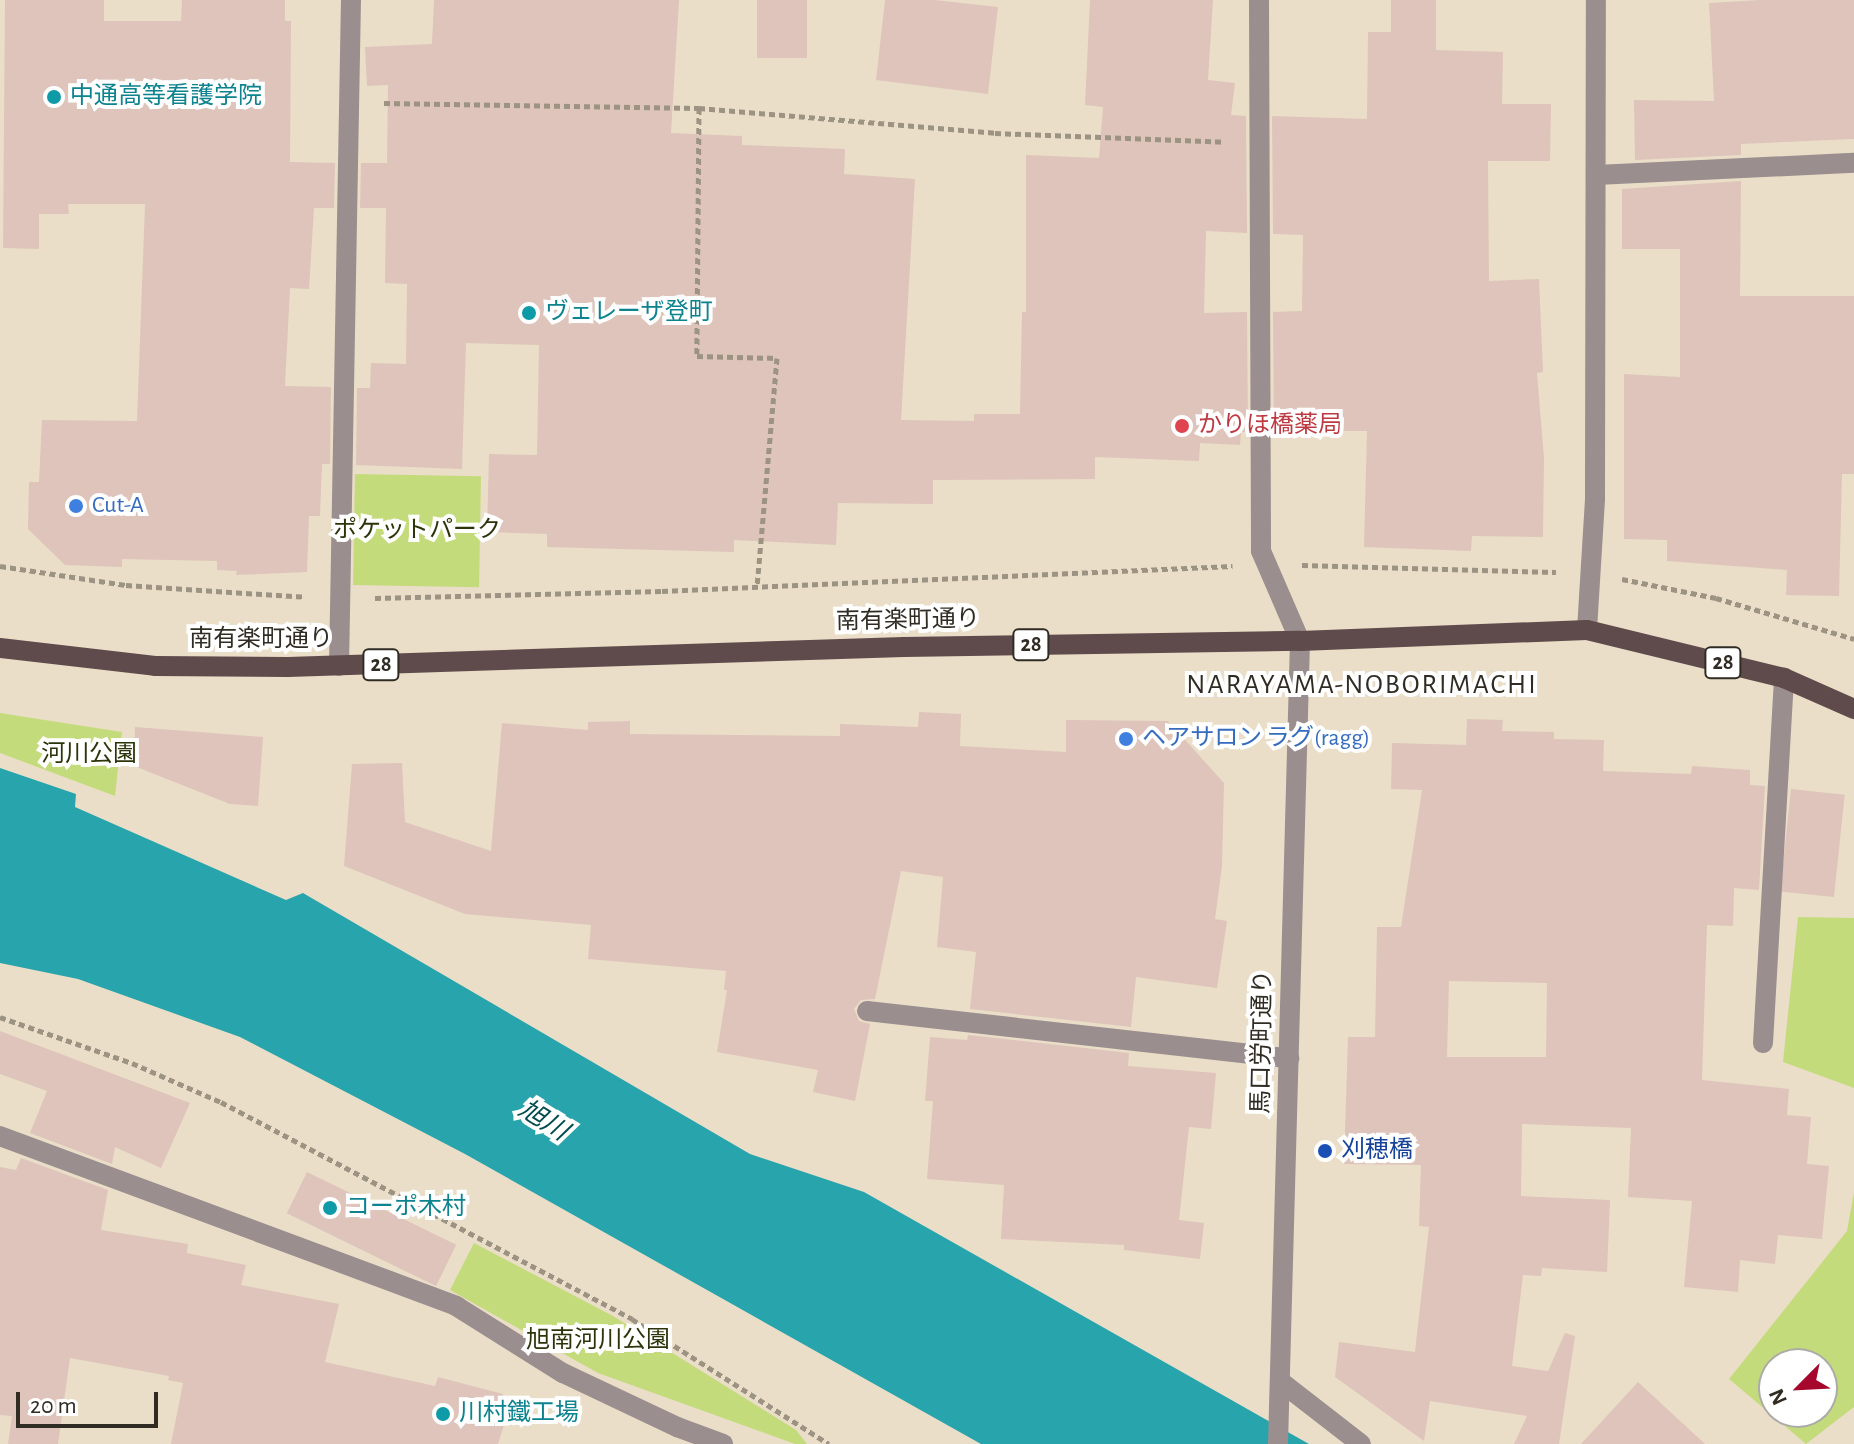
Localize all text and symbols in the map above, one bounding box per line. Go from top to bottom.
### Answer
place label: 中通高等看護学院 [70,83,262,111]
marker: 中通高等看護学院 [45,88,63,106]
place label: ヴェレーザ登町 [545,299,713,327]
marker: ヴェレーザ登町 [520,304,538,322]
place label: かりほ橋薬局 [1198,412,1342,440]
marker: かりほ橋薬局 [1173,417,1191,435]
place label: Cut-A [92,492,144,520]
marker: Cut-A [67,497,85,515]
park label: ポケットパーク [333,517,501,545]
street label: 南有楽町通り [836,605,980,637]
street label: 南有楽町通り [189,626,333,654]
road number: 28 [1011,627,1051,663]
road number: 28 [1703,645,1743,681]
road number: 28 [361,647,401,683]
district label: NARAYAMA-NOBORIMACHI [1186,668,1538,702]
place label: ヘアサロン ラグ(ragg) [1142,725,1370,753]
marker: ヘアサロン ラグ(ragg) [1117,730,1135,748]
park label: 河川公園 [41,741,137,769]
street label: 馬口労町通り [1247,970,1279,1114]
water label: 旭川 [513,1094,573,1148]
place label: 刈穂橋 [1341,1137,1413,1165]
marker: 刈穂橋 [1316,1142,1334,1160]
place label: コーポ木村 [346,1194,466,1222]
marker: コーポ木村 [321,1199,339,1217]
park label: 旭南河川公園 [526,1327,670,1355]
north arrow [1758,1348,1838,1428]
scale bar [20,1376,162,1426]
text: N [1765,1385,1791,1408]
text: 20 m [30,1394,77,1418]
place label: 川村鐵工場 [459,1400,579,1428]
marker: 川村鐵工場 [434,1405,452,1423]

